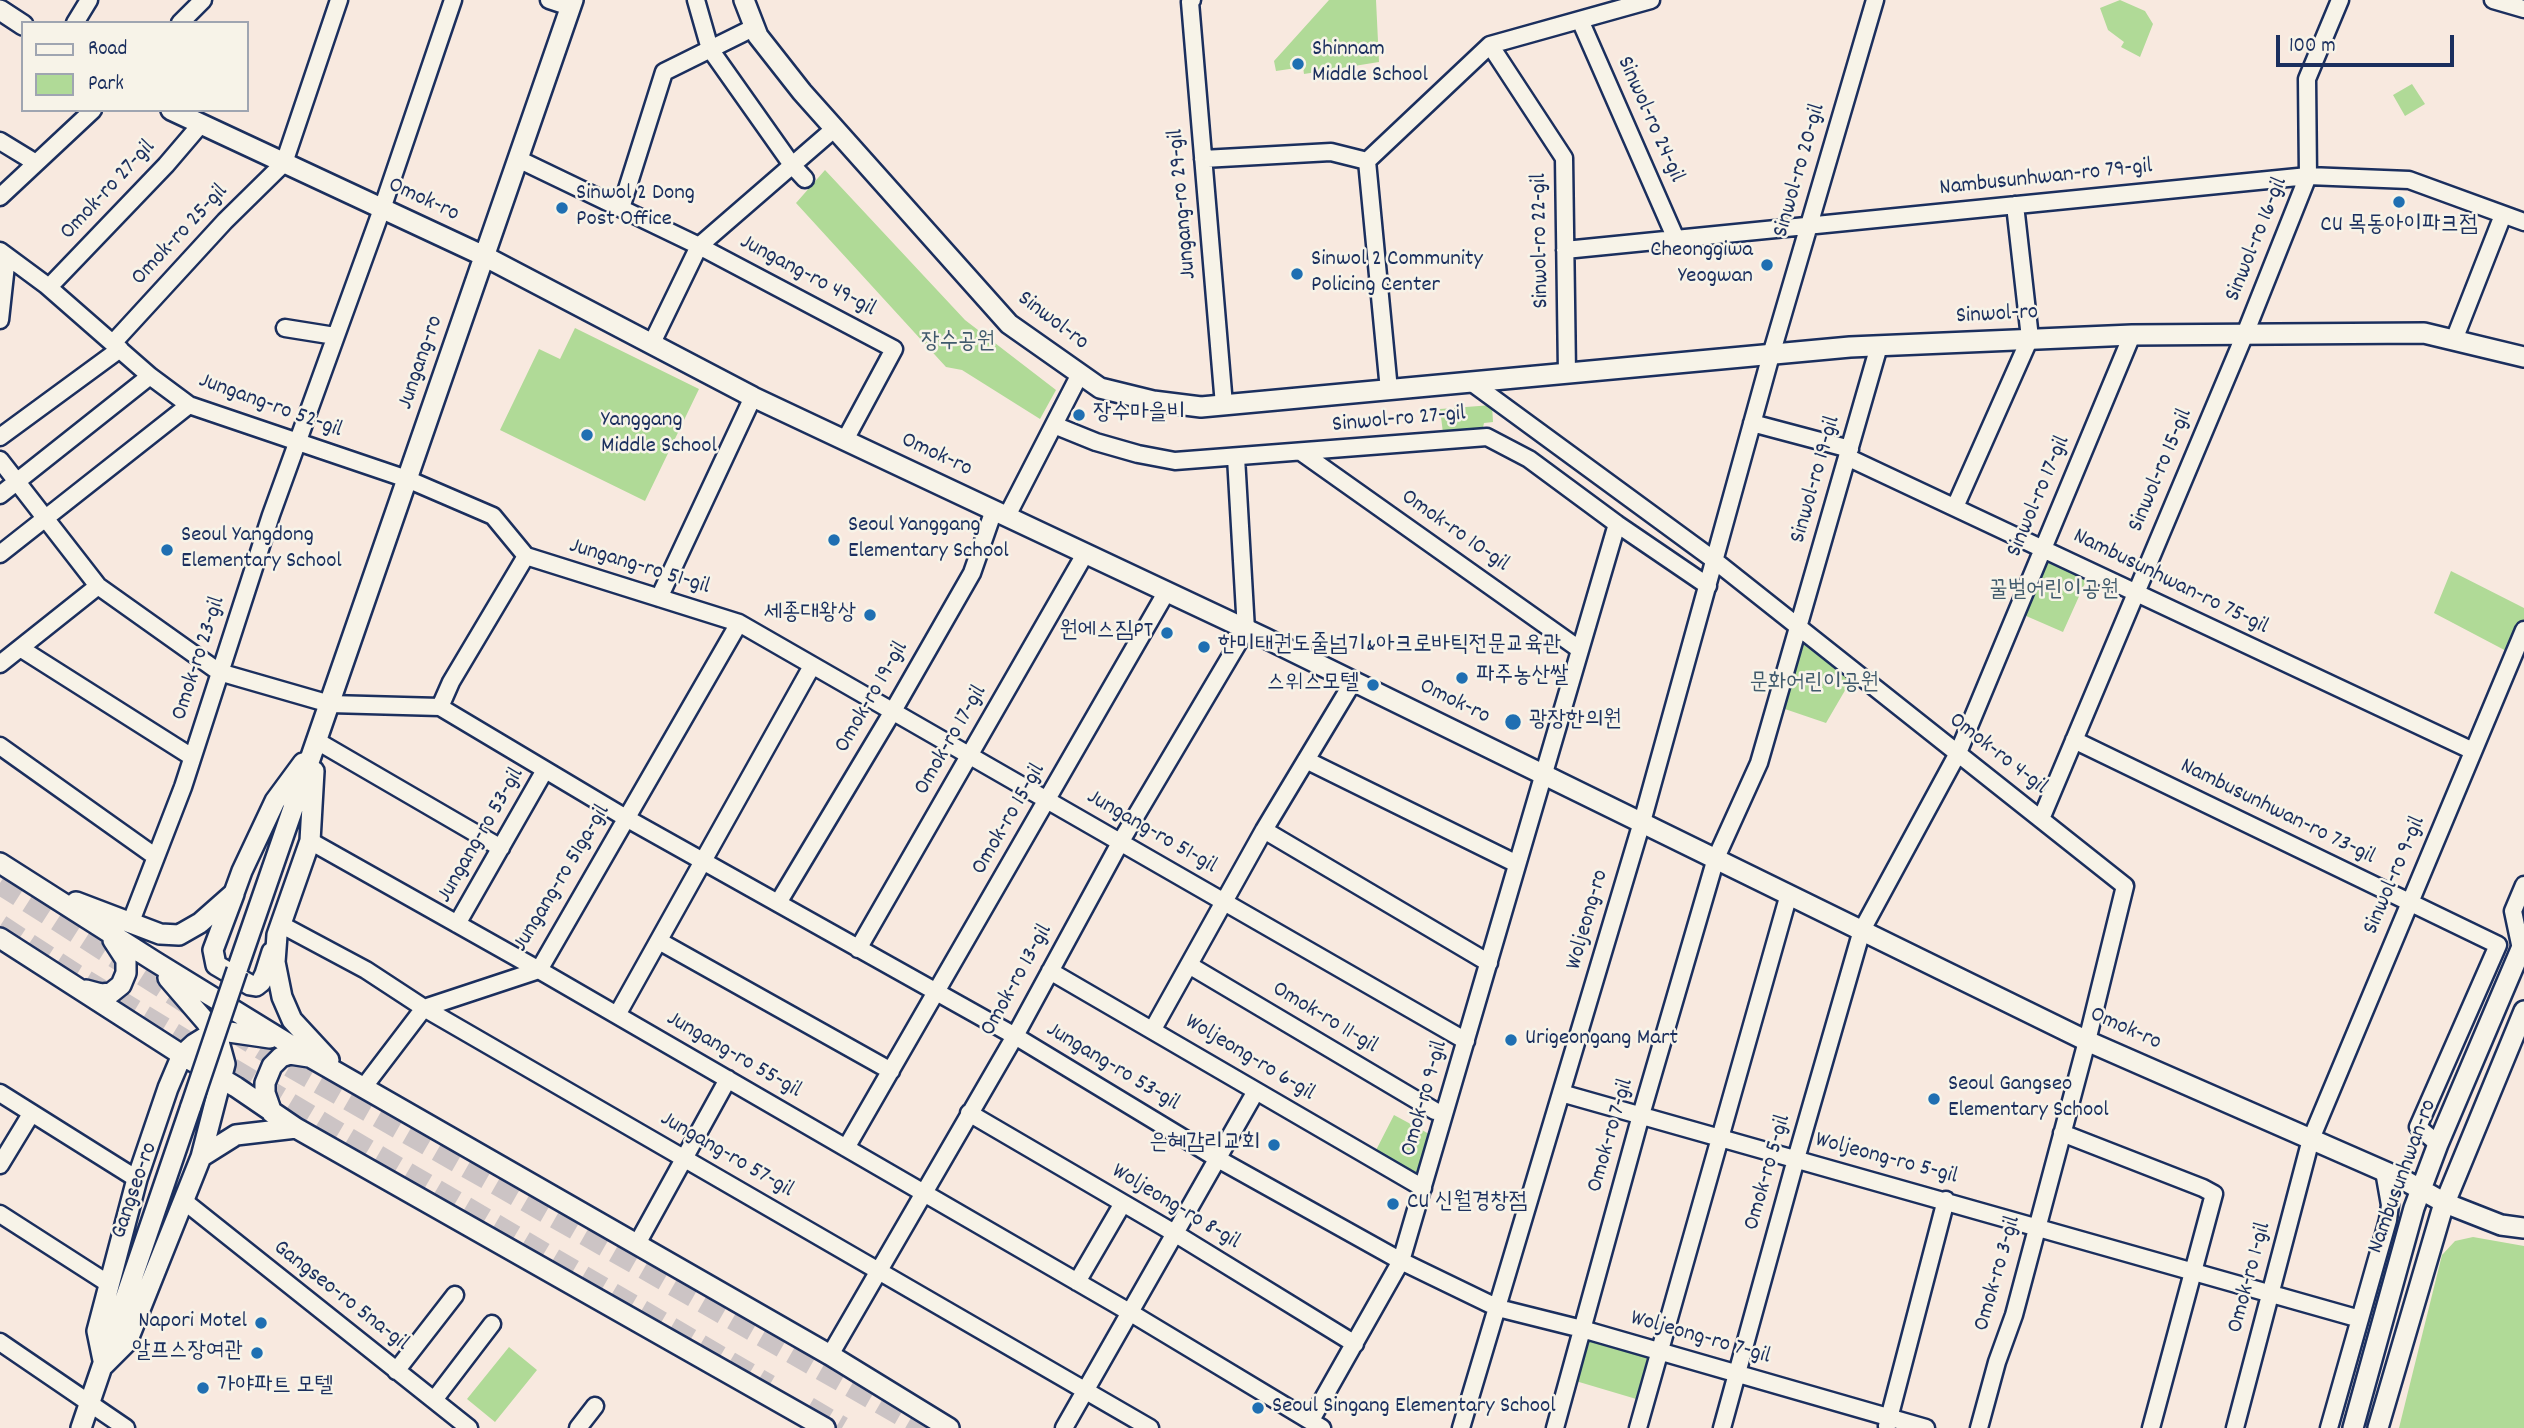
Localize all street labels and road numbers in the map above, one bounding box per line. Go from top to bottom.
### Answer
street label: Sinwol-ro 24-gil [1609,53,1689,187]
street label: Sinwol-ro 20-gil [1769,101,1833,241]
street label: Jungang-ro 29-gil [1164,128,1204,280]
street label: Omok-ro 27-gil [56,135,162,247]
street label: Nambusunhwan-ro 79-gil [1938,154,2154,204]
street label: Omok-ro [383,173,463,229]
street label: Sinwol-ro 22-gil [1527,173,1557,309]
street label: Sinwol-ro 16-gil [2221,174,2295,306]
street label: Omok-ro 25-gil [127,179,235,293]
street label: Jungang-ro 49-gil [734,230,880,324]
street label: Sinwol-ro [1011,286,1093,358]
street label: Sinwol-ro [1955,300,2039,332]
street label: Jungang-ro [393,313,451,413]
street label: Jungang-ro 52-gil [194,368,346,446]
street label: Sinwol-ro 27-gil [1331,401,1467,441]
street label: Sinwol-ro 15-gil [2124,405,2200,537]
street label: Sinwol-ro 19-gil [1786,413,1848,547]
street label: Omok-ro [896,428,976,484]
street label: Sinwol-ro 17-gil [2002,432,2078,562]
street label: Omok-ro 10-gil [1395,485,1513,579]
street label: Nambusunhwan-ro 75-gil [2068,524,2272,642]
street label: Jungang-ro 51-gil [565,534,713,602]
street label: Omok-ro 23-gil [167,594,233,724]
street label: Omok-ro 19-gil [830,638,916,758]
street label: Omok-ro [1414,674,1494,732]
street label: Omok-ro 17-gil [910,681,994,801]
street label: Omok-ro 4-gil [1942,708,2052,802]
street label: Nambusunhwan-ro 73-gil [2175,754,2379,872]
street label: Omok-ro 15-gil [967,759,1053,881]
street label: Jungang-ro 53-gil [432,764,532,908]
street label: Jungang-ro 51-gil [1081,785,1221,881]
street label: Jungang-ro 51ga-gil [508,801,618,957]
street label: Sinwol-ro 9-gil [2359,813,2433,939]
street label: Woljeong-ro [1562,867,1616,973]
street label: Omok-ro 13-gil [976,920,1060,1042]
street label: Omok-ro 11-gil [1266,977,1382,1061]
street label: Omok-ro [2085,1002,2165,1058]
street label: Jungang-ro 55-gil [661,1006,805,1106]
street label: Woljeong-ro 6-gil [1179,1009,1319,1109]
street label: Jungang-ro 53-gil [1040,1017,1184,1119]
street label: Omok-ro 9-gil [1396,1038,1456,1160]
street label: Omok-ro 7-gil [1583,1076,1641,1196]
street label: Nambusunhwan-ro [2363,1096,2445,1258]
street label: Jungang-ro 57-gil [654,1107,798,1205]
street label: Omok-ro 5-gil [1739,1112,1799,1234]
street label: Woljeong-ro 5-gil [1812,1128,1960,1192]
street label: Gangseo-ro [107,1139,165,1243]
street label: Woljeong-ro 8-gil [1106,1159,1244,1257]
street label: Omok-ro 3-gil [1969,1213,2029,1335]
street label: Omok-ro 1-gil [2223,1220,2279,1336]
street label: Gangseo-ro 5na-gil [267,1235,413,1359]
street label: Woljeong-ro 7-gil [1627,1306,1773,1372]

